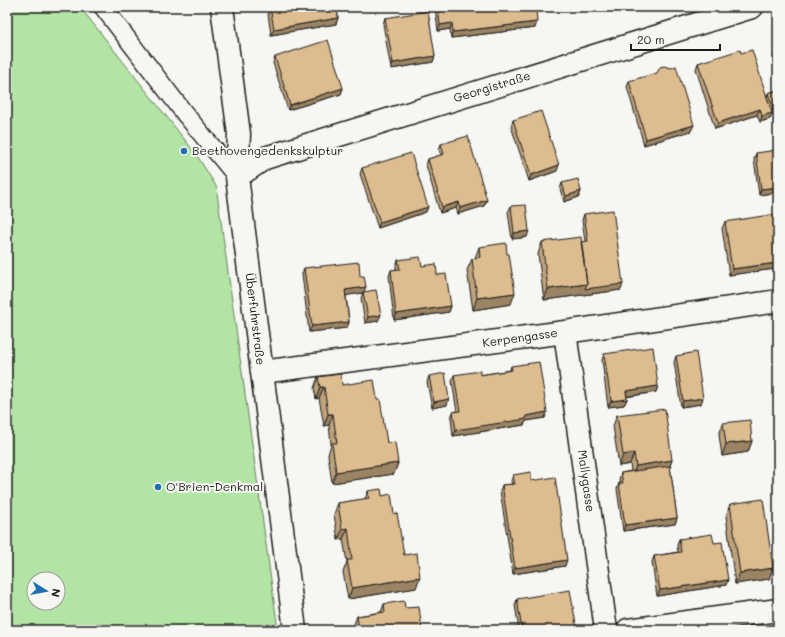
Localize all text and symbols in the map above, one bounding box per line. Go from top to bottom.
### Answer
scale bar [631,26,720,52]
text: 20 m [637,31,665,47]
street label: Georgistraße [451,67,532,105]
place label: Beethovengedenkskulptur [192,142,343,158]
marker: Beethovengedenkskulptur [179,146,189,156]
street label: Überfuhrstraße [242,272,270,366]
street label: Kerpengasse [481,324,558,350]
street label: Mallygasse [575,449,599,513]
place label: O'Brien-Denkmal [166,478,263,494]
marker: O'Brien-Denkmal [153,482,163,492]
north arrow [26,571,66,611]
text: N [48,587,64,599]

